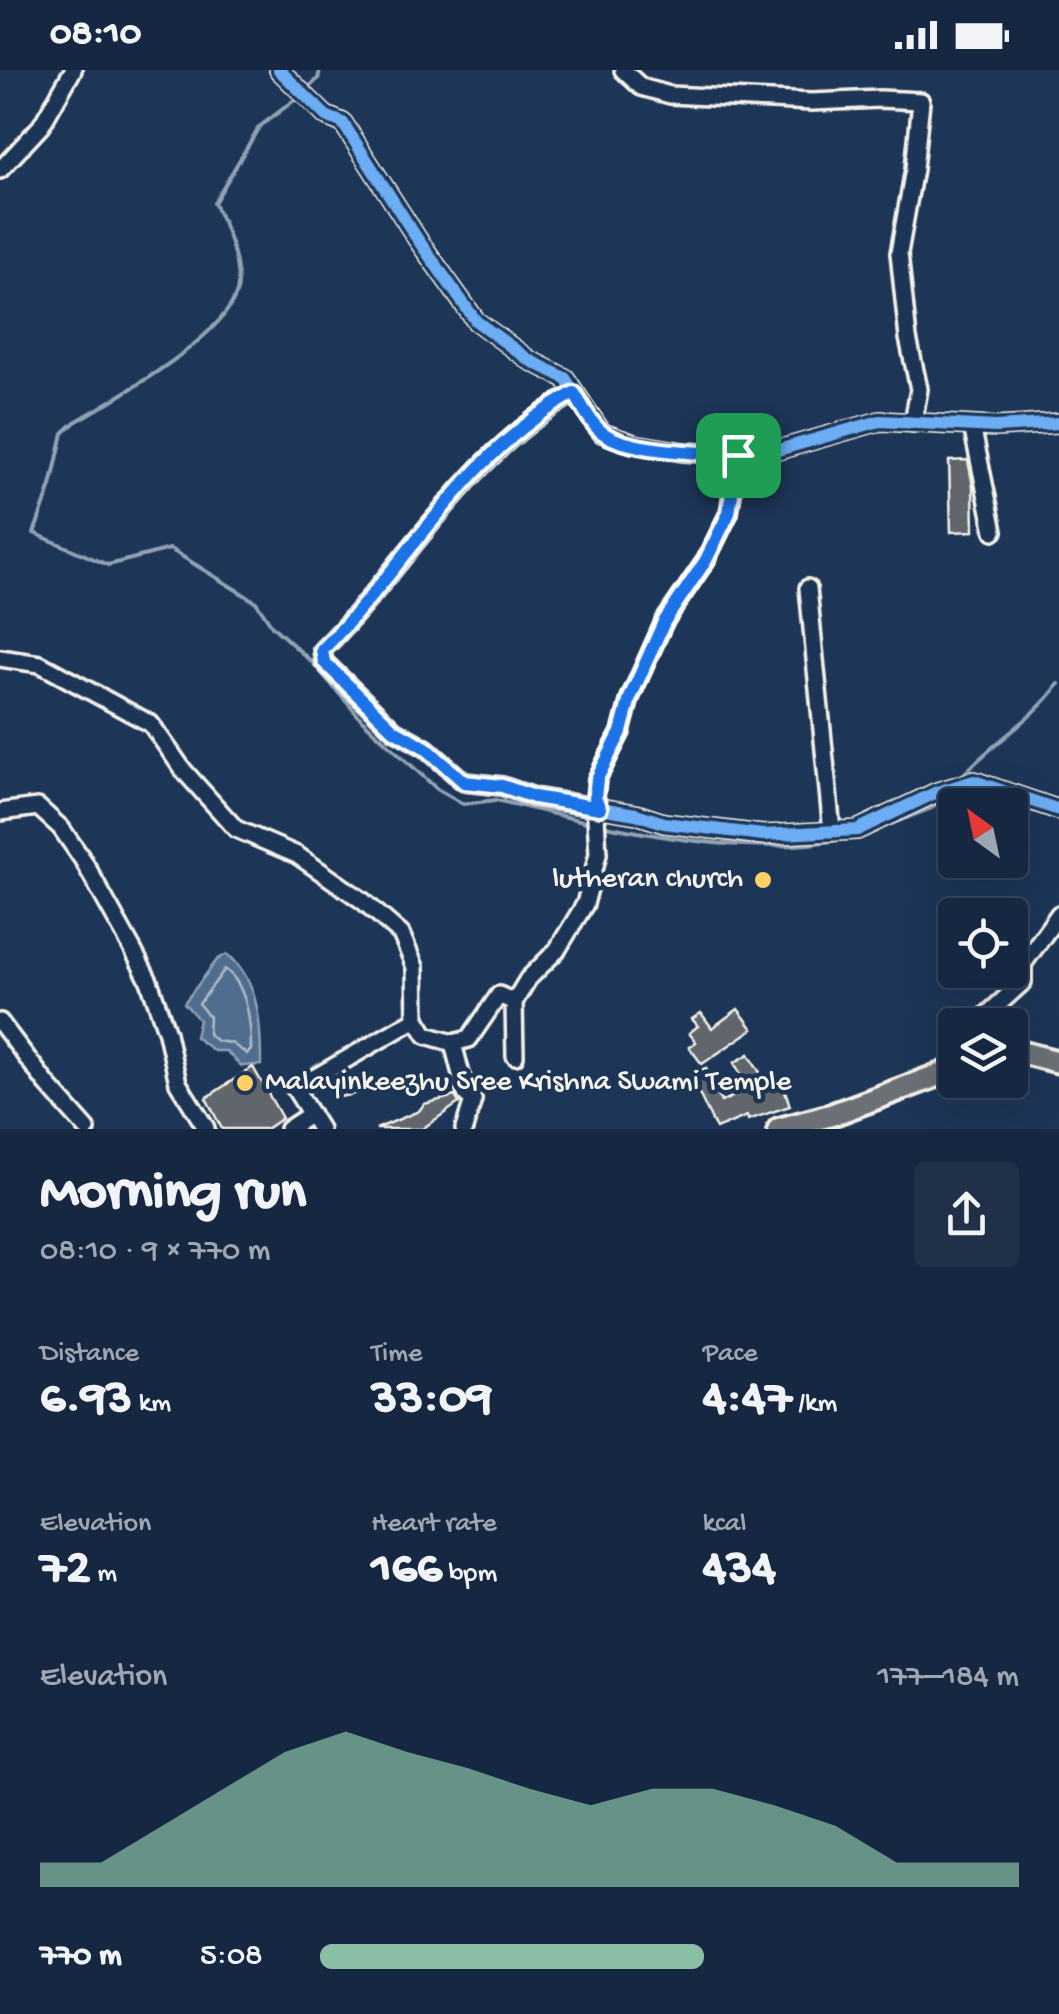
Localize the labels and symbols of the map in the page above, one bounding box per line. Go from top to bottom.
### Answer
pin [696,413,781,498]
north arrow [938,788,1028,878]
place label: lutheran church [553,863,743,898]
marker: lutheran church [752,869,774,891]
place label: Malayinkeezhu Sree Krishna Swami Temple [265,1066,792,1101]
marker: Malayinkeezhu Sree Krishna Swami Temple [234,1072,256,1094]

